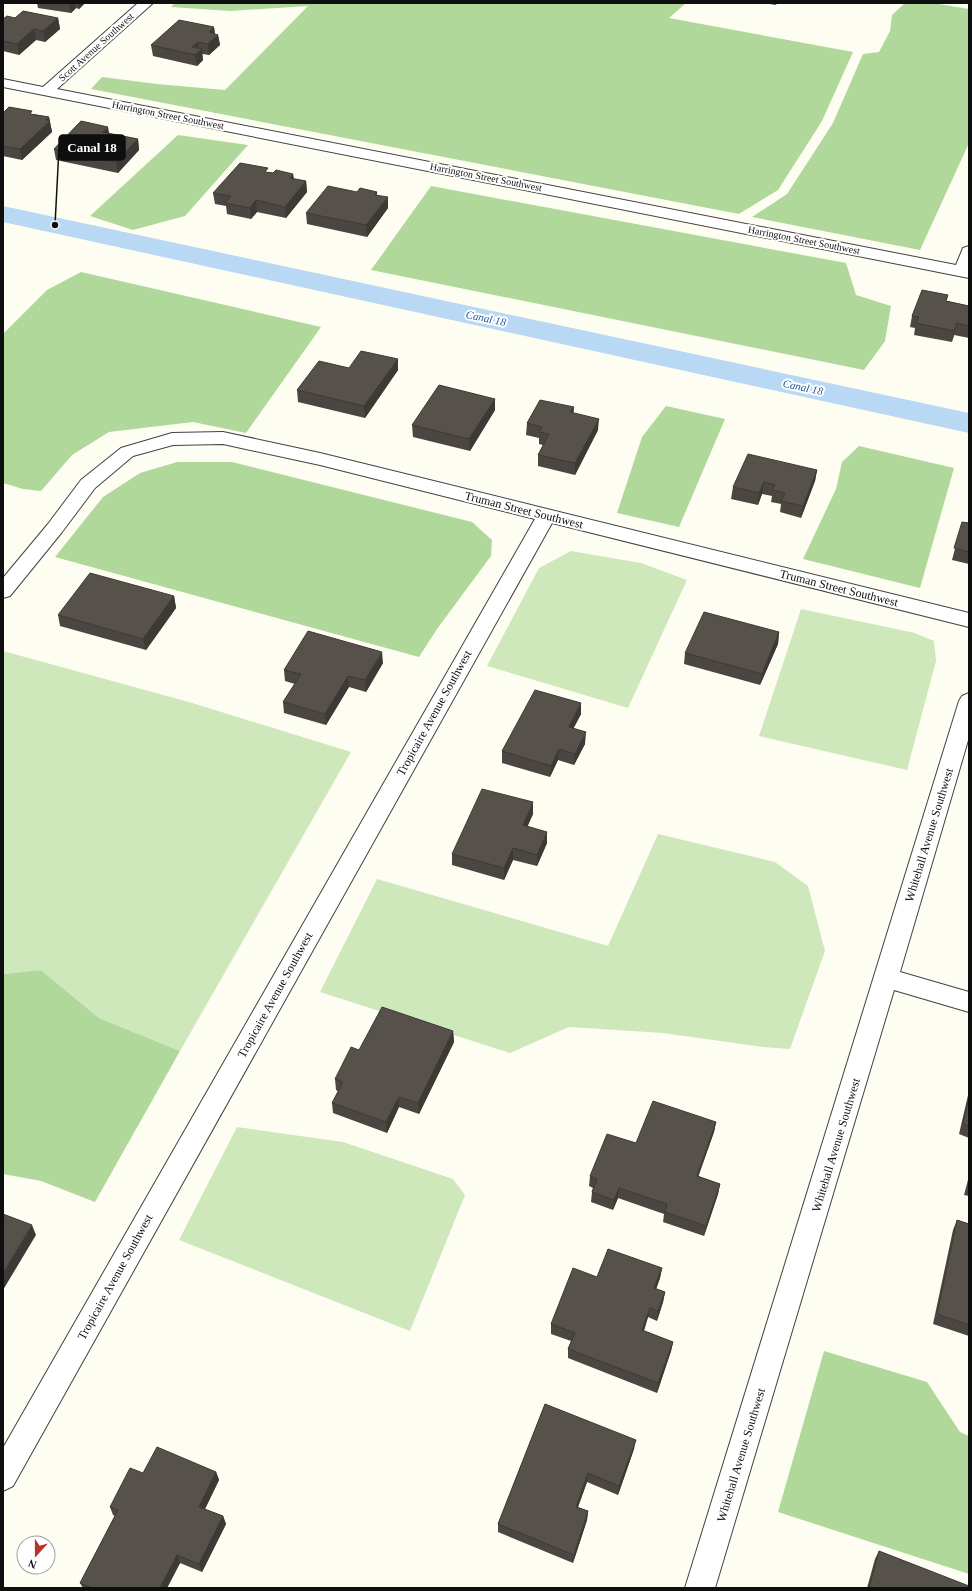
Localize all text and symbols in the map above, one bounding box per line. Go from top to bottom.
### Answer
street label: Scott Avenue Southwest [56,10,136,84]
street label: Harrington Street Southwest [111,99,225,131]
callout: Canal 18 [59,135,125,160]
text: Canal 18 [67,140,117,155]
street label: Harrington Street Southwest [429,161,543,193]
street label: Harrington Street Southwest [747,224,861,256]
water label: Canal 18 [465,308,508,328]
water label: Canal 18 [782,377,825,397]
street label: Truman Street Southwest [463,489,585,532]
street label: Truman Street Southwest [778,567,900,610]
street label: Tropicaire Avenue Southwest [394,647,475,778]
street label: Whitehall Avenue Southwest [902,766,956,904]
street label: Tropicaire Avenue Southwest [235,929,316,1060]
street label: Whitehall Avenue Southwest [809,1076,863,1214]
street label: Tropicaire Avenue Southwest [75,1211,156,1342]
street label: Whitehall Avenue Southwest [714,1386,768,1524]
north arrow [16,1535,56,1575]
text: N [27,1557,38,1571]

